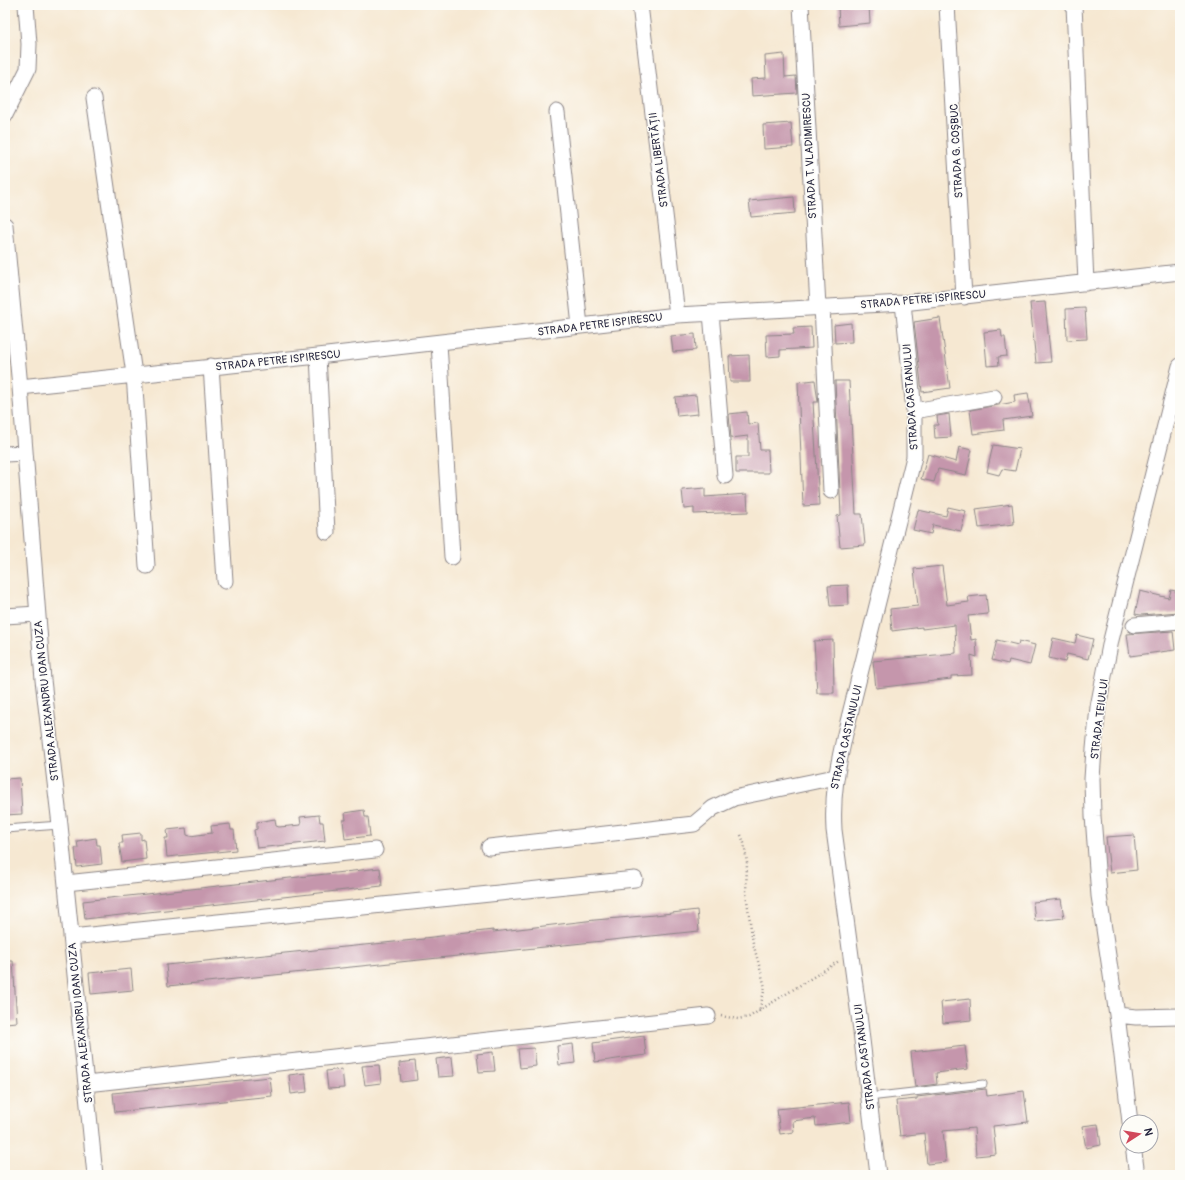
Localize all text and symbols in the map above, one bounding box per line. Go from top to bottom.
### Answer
street label: STRADA T. VLADIMIRESCU [800,93,819,219]
street label: STRADA G. COȘBUC [948,103,965,199]
street label: STRADA LIBERTĂȚII [646,112,671,208]
street label: STRADA PETRE ISPIRESCU [860,288,986,311]
street label: STRADA PETRE ISPIRESCU [537,310,663,339]
street label: STRADA CASTANULUI [900,343,921,451]
street label: STRADA PETRE ISPIRESCU [215,347,341,374]
street label: STRADA ALEXANDRU IOAN CUZA [32,620,61,782]
street label: STRADA TEIULUI [1088,678,1111,760]
street label: STRADA CASTANULUI [828,684,865,791]
street label: STRADA ALEXANDRU IOAN CUZA [66,942,95,1104]
street label: STRADA CASTANULUI [852,1003,877,1111]
north arrow [1119,1114,1159,1154]
text: N [1141,1127,1156,1138]

